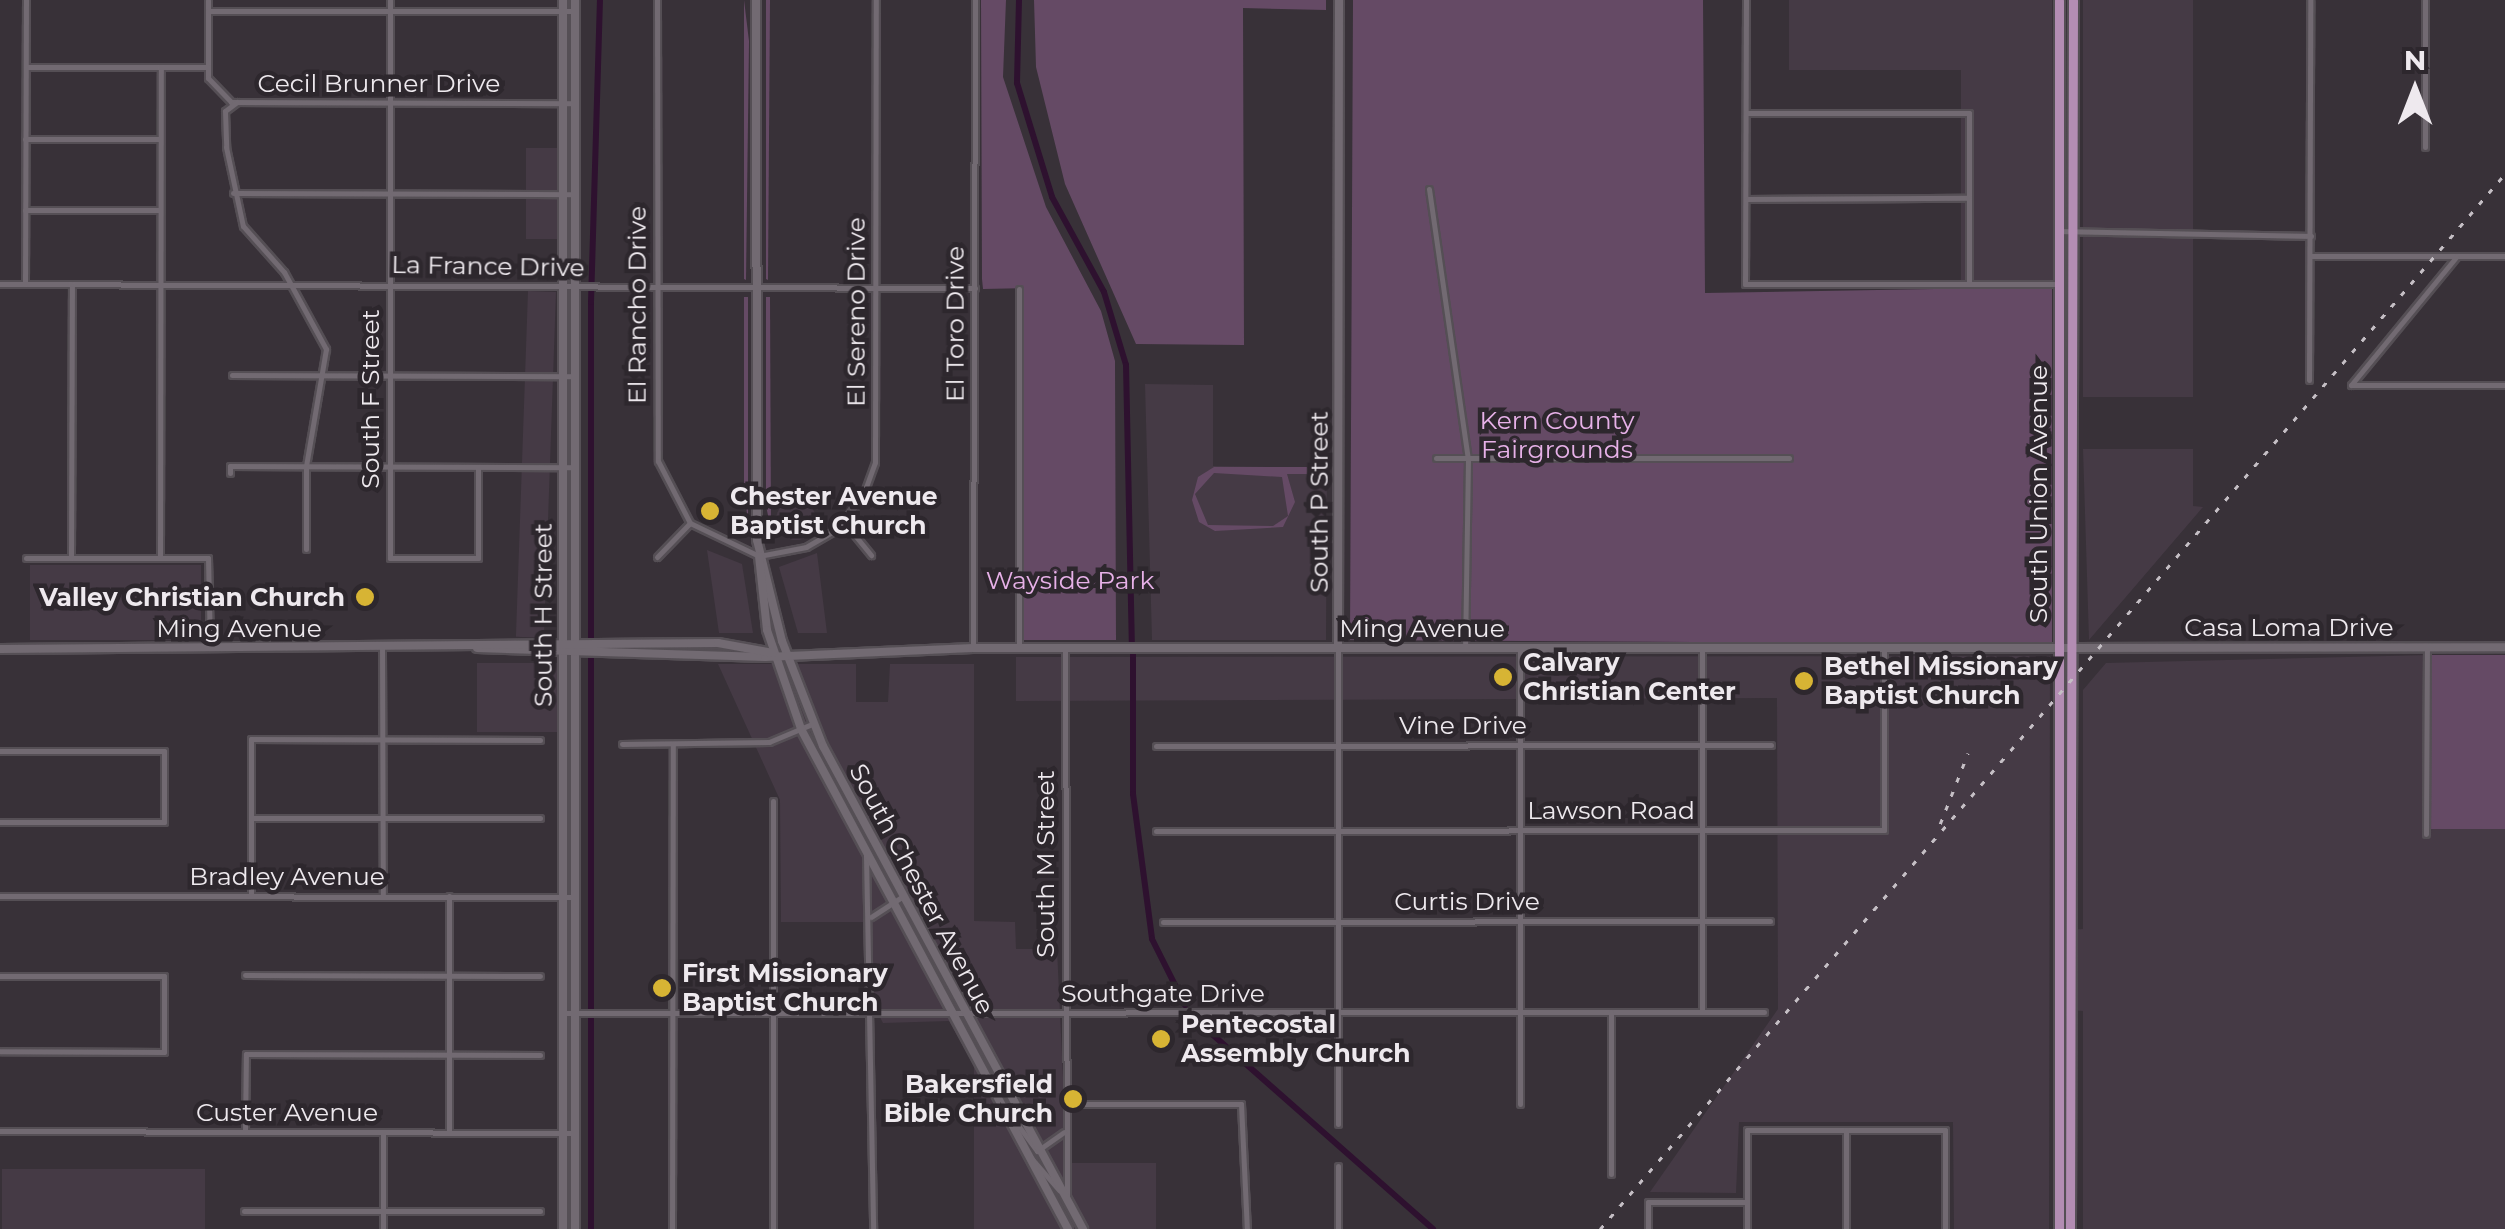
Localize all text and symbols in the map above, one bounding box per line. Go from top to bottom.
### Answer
north arrow [2365,40,2465,140]
text: N [2404,43,2426,77]
street label: Cecil Brunner Drive [258,68,500,98]
street label: El Rancho Drive [622,206,652,404]
street label: El Sereno Drive [841,217,871,407]
street label: El Toro Drive [940,246,970,402]
street label: La France Drive [391,249,585,283]
street label: South F Street [355,309,385,489]
street label: South Union Avenue [2023,365,2053,623]
park label: Kern County Fairgrounds [1480,406,1634,465]
street label: South P Street [1304,411,1334,593]
place label: Chester Avenue Baptist Church [730,482,938,541]
marker: Chester Avenue Baptist Church [699,500,721,522]
street label: South H Street [528,523,558,707]
park label: Wayside Park [986,565,1154,595]
place label: Valley Christian Church [39,582,345,612]
marker: Valley Christian Church [354,586,376,608]
street label: Casa Loma Drive [2184,612,2394,642]
street label: Ming Avenue [156,613,322,643]
street label: Ming Avenue [1339,613,1505,643]
place label: Calvary Christian Center [1523,648,1736,707]
place label: Bethel Missionary Baptist Church [1824,652,2058,711]
marker: Calvary Christian Center [1492,666,1514,688]
marker: Bethel Missionary Baptist Church [1793,670,1815,692]
street label: Vine Drive [1399,710,1527,740]
street label: South Chester Avenue [843,759,1001,1019]
street label: South M Street [1030,770,1060,958]
street label: Lawson Road [1527,795,1695,825]
street label: Bradley Avenue [189,861,385,891]
street label: Curtis Drive [1394,886,1540,916]
place label: First Missionary Baptist Church [682,959,888,1018]
marker: First Missionary Baptist Church [651,977,673,999]
street label: Southgate Drive [1061,978,1265,1008]
place label: Pentecostal Assembly Church [1181,1010,1410,1069]
marker: Pentecostal Assembly Church [1150,1028,1172,1050]
place label: Bakersfield Bible Church [884,1070,1053,1129]
marker: Bakersfield Bible Church [1062,1088,1084,1110]
street label: Custer Avenue [196,1097,378,1127]

